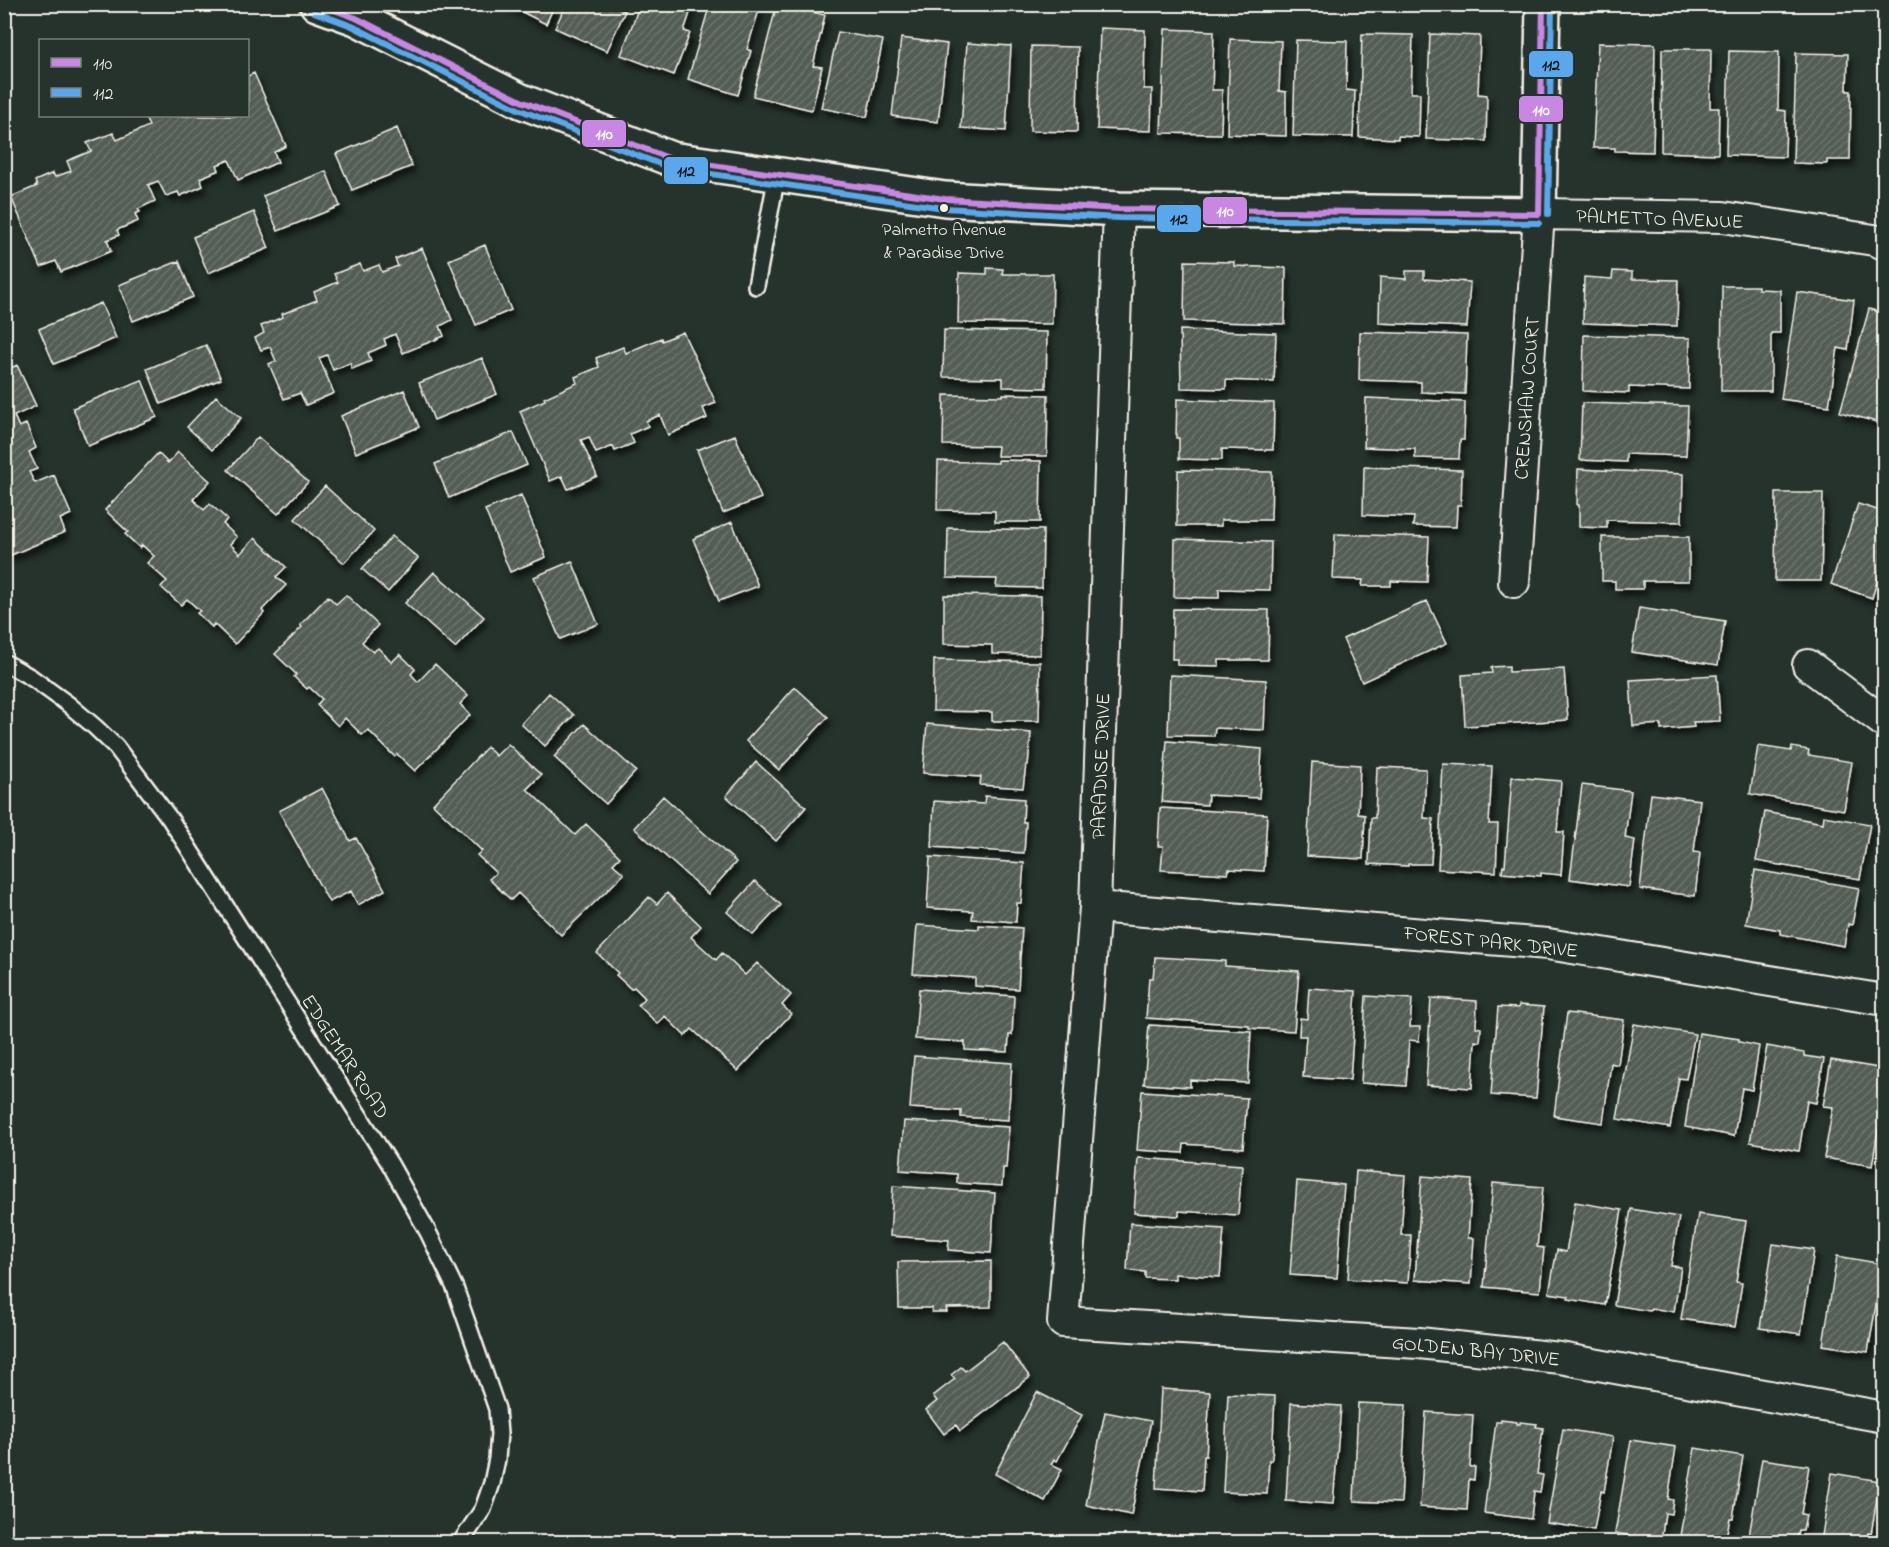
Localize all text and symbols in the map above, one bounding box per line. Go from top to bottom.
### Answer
legend [39,39,249,117]
line badge: 112 [1528,50,1574,78]
text: 110 [93,52,112,78]
text: 112 [1542,54,1560,78]
text: 112 [93,82,113,108]
line badge: 110 [1518,95,1564,123]
text: 110 [1532,99,1550,123]
line badge: 110 [581,119,627,148]
text: 110 [595,123,613,147]
line badge: 112 [663,156,709,185]
text: 112 [677,160,695,184]
line badge: 110 [1202,196,1248,225]
text: 110 [1216,200,1234,224]
marker: Palmetto Avenue & Paradise Drive [938,202,950,214]
street label: PALMETTO AVENUE [1576,203,1744,238]
line badge: 112 [1156,204,1202,233]
text: 112 [1170,208,1188,232]
place label: Palmetto Avenue & Paradise Drive [882,218,1007,267]
street label: CRENSHAW COURT [1508,316,1549,481]
street label: PARADISE DRIVE [1085,693,1120,840]
street label: FOREST PARK DRIVE [1401,920,1579,967]
street label: EDGEMAR ROAD [293,989,395,1125]
street label: GOLDEN BAY DRIVE [1390,1329,1561,1376]

